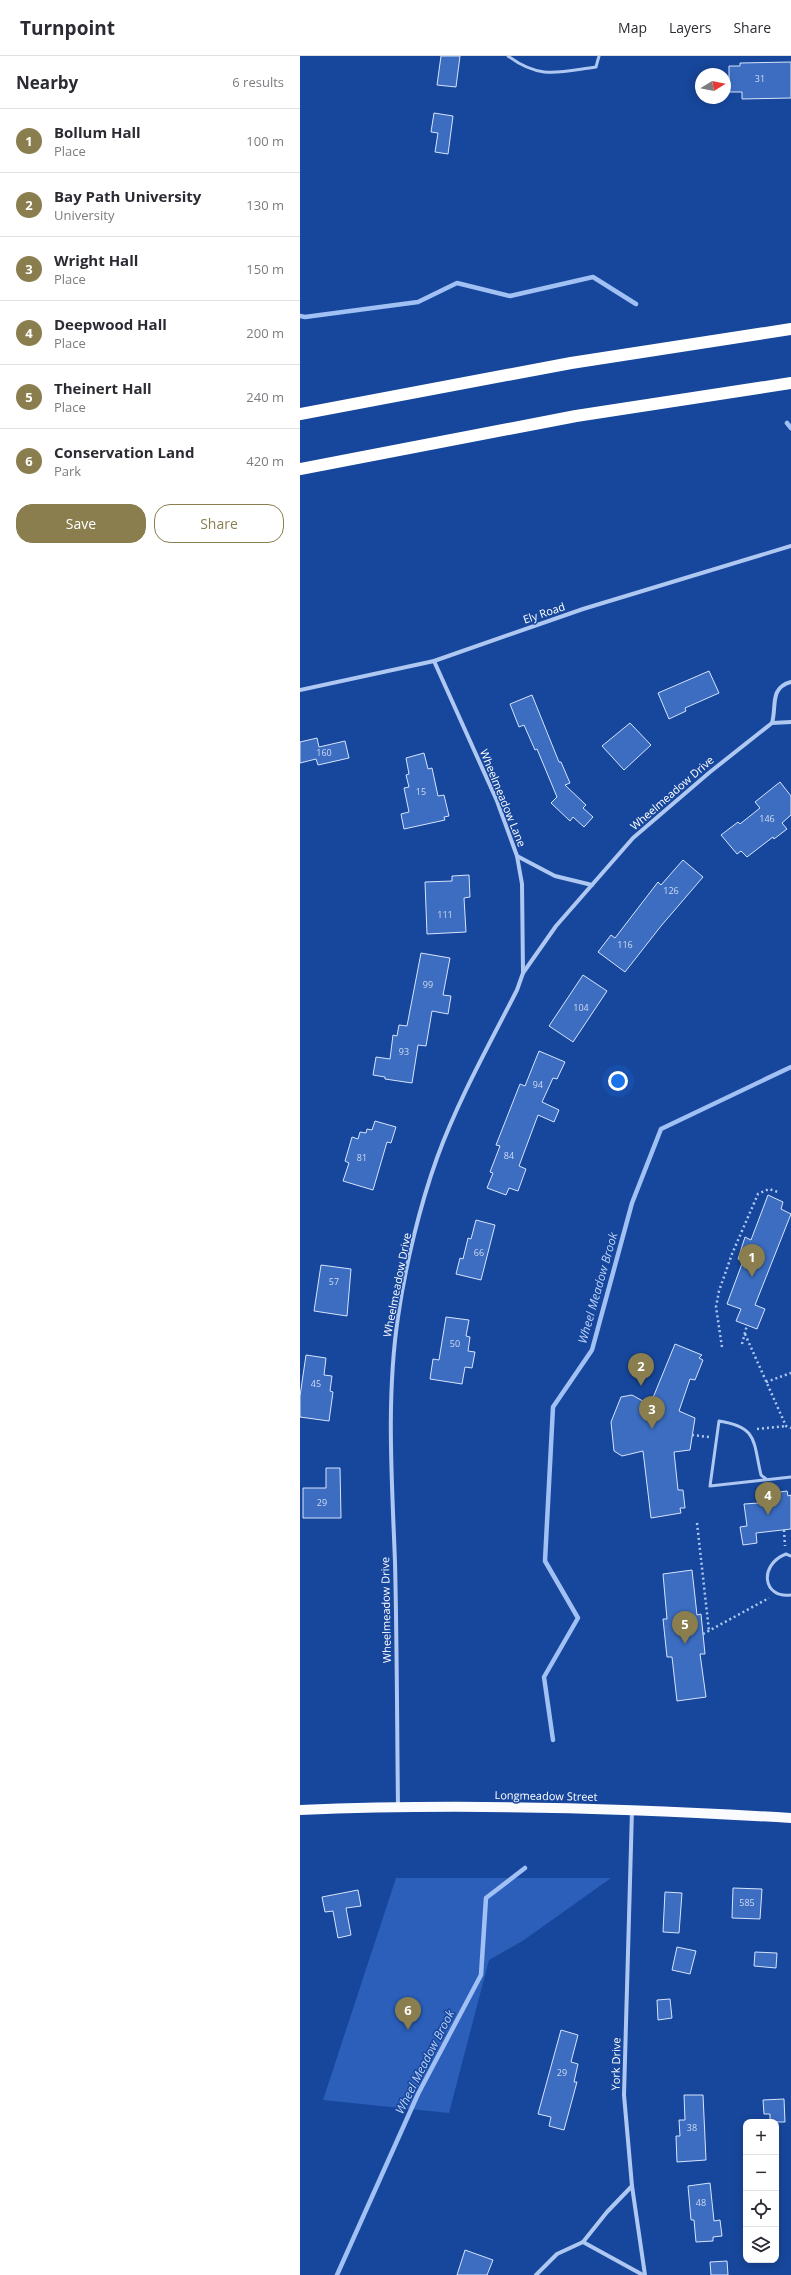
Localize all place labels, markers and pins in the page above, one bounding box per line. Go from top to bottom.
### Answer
pin: 1 [739,1244,765,1277]
pin: 2 [628,1353,654,1386]
pin: 3 [639,1396,665,1429]
pin: 4 [755,1482,781,1515]
pin: 5 [672,1611,698,1644]
pin: 6 [395,1997,421,2030]

